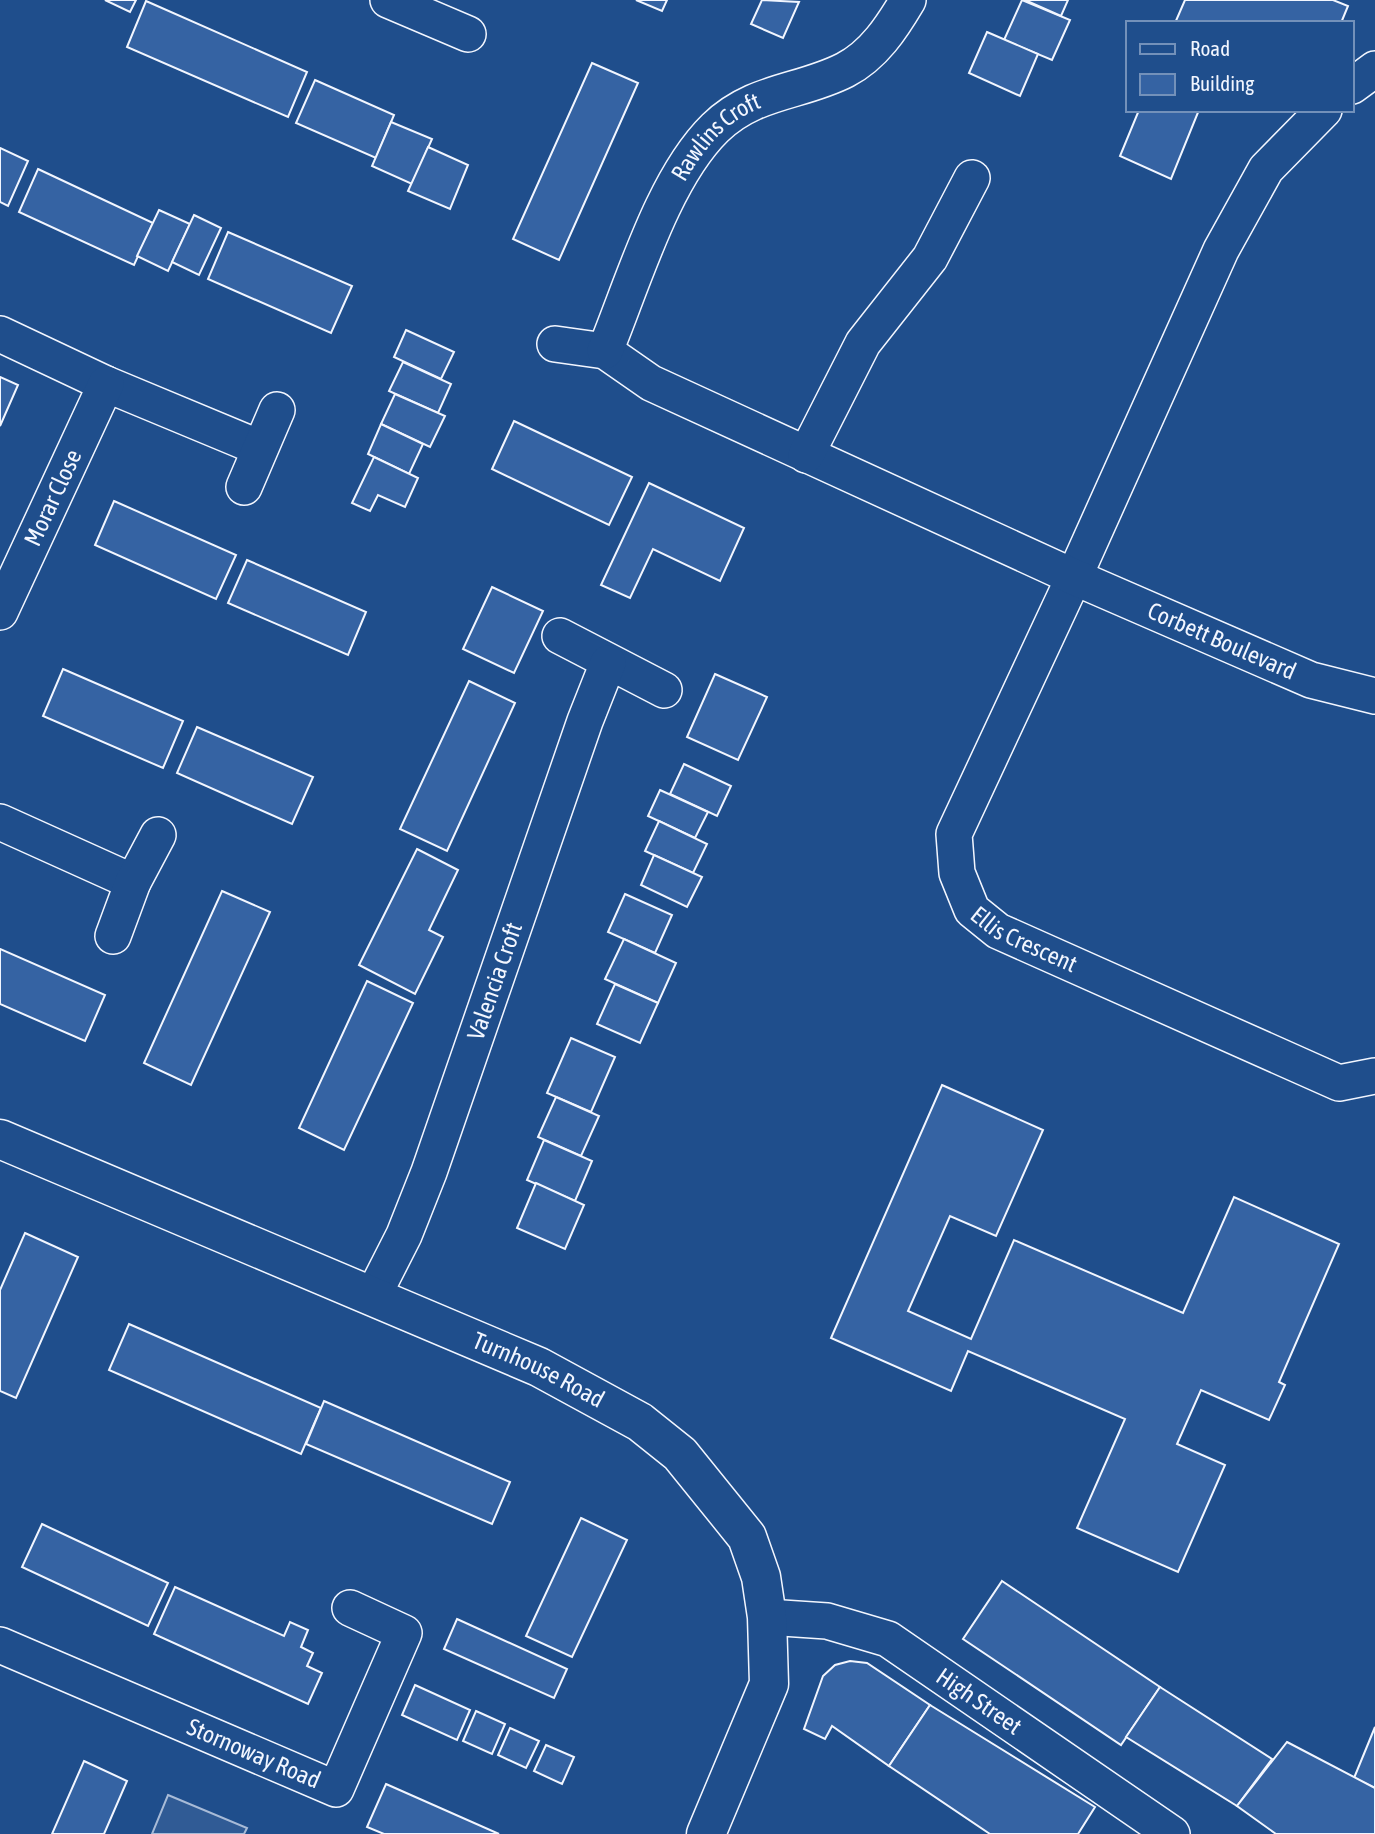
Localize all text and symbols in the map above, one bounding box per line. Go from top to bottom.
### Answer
legend [1126,21,1354,112]
text: Road [1190,36,1230,60]
text: Building [1190,71,1254,95]
street label: Rawlins Croft [666,87,764,185]
street label: Morar Close [19,445,87,550]
street label: Corbett Boulevard [1144,597,1300,685]
street label: Ellis Crescent [966,901,1081,977]
street label: Valencia Croft [462,919,527,1043]
street label: Turnhouse Road [469,1327,609,1413]
street label: High Street [931,1662,1027,1740]
street label: Stornoway Road [183,1713,325,1794]

